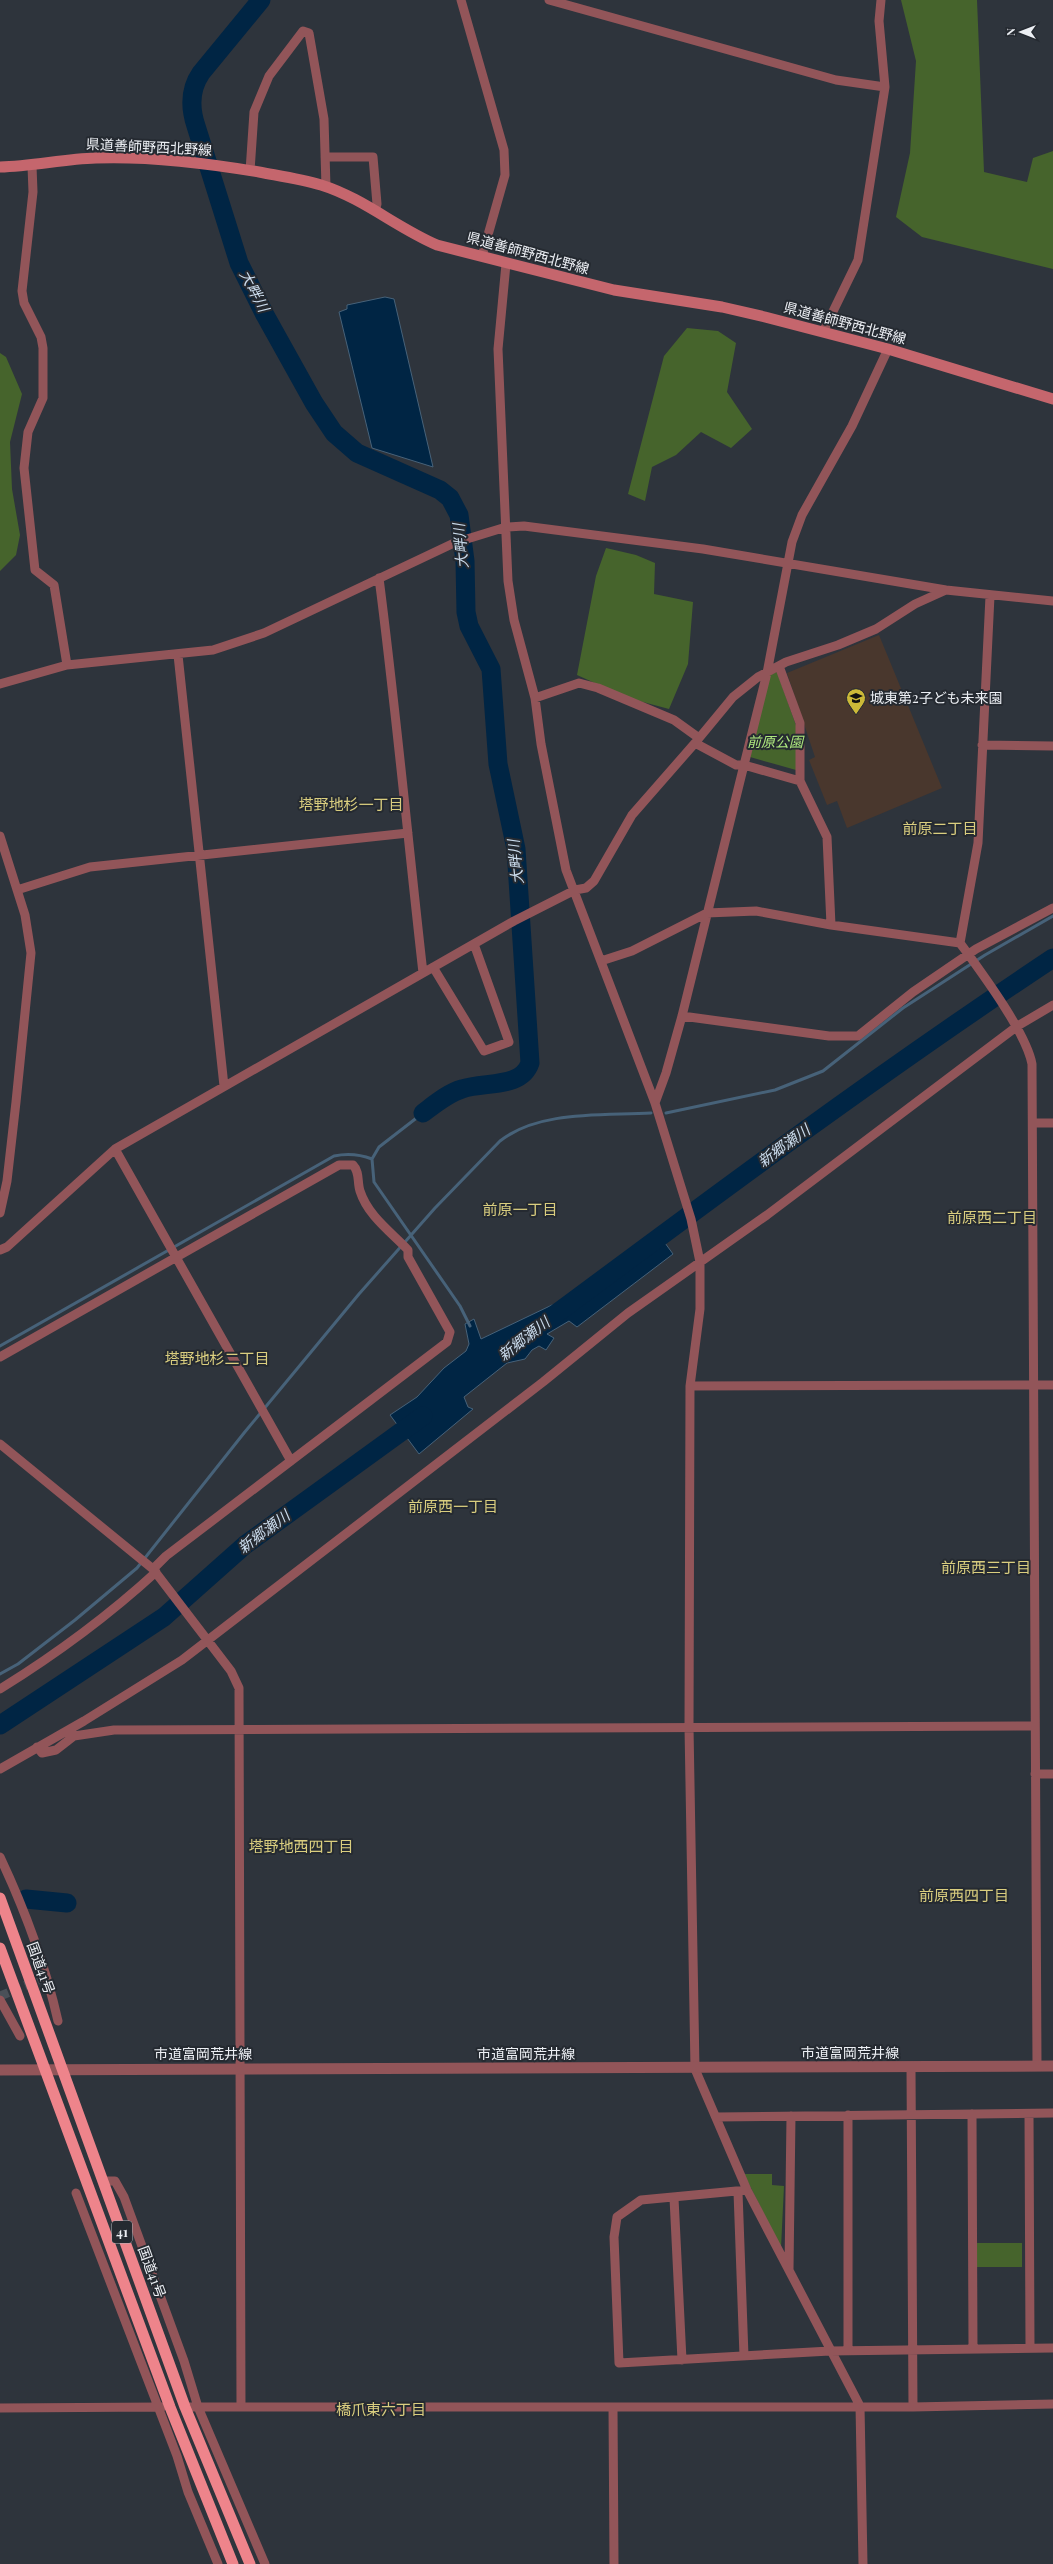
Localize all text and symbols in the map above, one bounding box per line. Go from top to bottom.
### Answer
north arrow [1001,12,1041,52]
text: N [1003,28,1018,36]
street label: 県道善師野西北野線 [86,134,212,159]
street label: 県道善師野西北野線 [465,227,591,278]
water label: 大畔川 [235,266,275,317]
street label: 県道善師野西北野線 [782,297,908,348]
water label: 大畔川 [448,521,472,569]
school or university icon: 城東第2子ども未来園 [845,687,867,715]
place label: 城東第2子ども未来園 [870,688,1003,707]
park label: 前原公園 [747,732,805,751]
district label: 塔野地杉一丁目 [298,794,404,814]
district label: 前原二丁目 [902,818,978,838]
water label: 大畔川 [503,837,527,886]
water label: 新郷瀬川 [753,1118,815,1171]
district label: 前原一丁目 [482,1199,558,1219]
district label: 前原西二丁目 [947,1207,1037,1227]
water label: 新郷瀬川 [494,1311,555,1365]
district label: 塔野地杉二丁目 [164,1348,270,1368]
district label: 前原西一丁目 [408,1496,498,1516]
water label: 新郷瀬川 [233,1504,295,1557]
district label: 前原西三丁目 [941,1557,1031,1577]
district label: 塔野地西四丁目 [248,1836,354,1856]
district label: 前原西四丁目 [919,1885,1009,1905]
street label: 国道41号 [23,1939,60,1997]
street label: 市道富岡荒井線 [801,2043,899,2062]
street label: 市道富岡荒井線 [154,2044,252,2063]
street label: 市道富岡荒井線 [477,2044,575,2063]
road number: 41 [112,2221,132,2243]
street label: 国道41号 [134,2243,171,2301]
district label: 橋爪東六丁目 [336,2399,426,2419]

